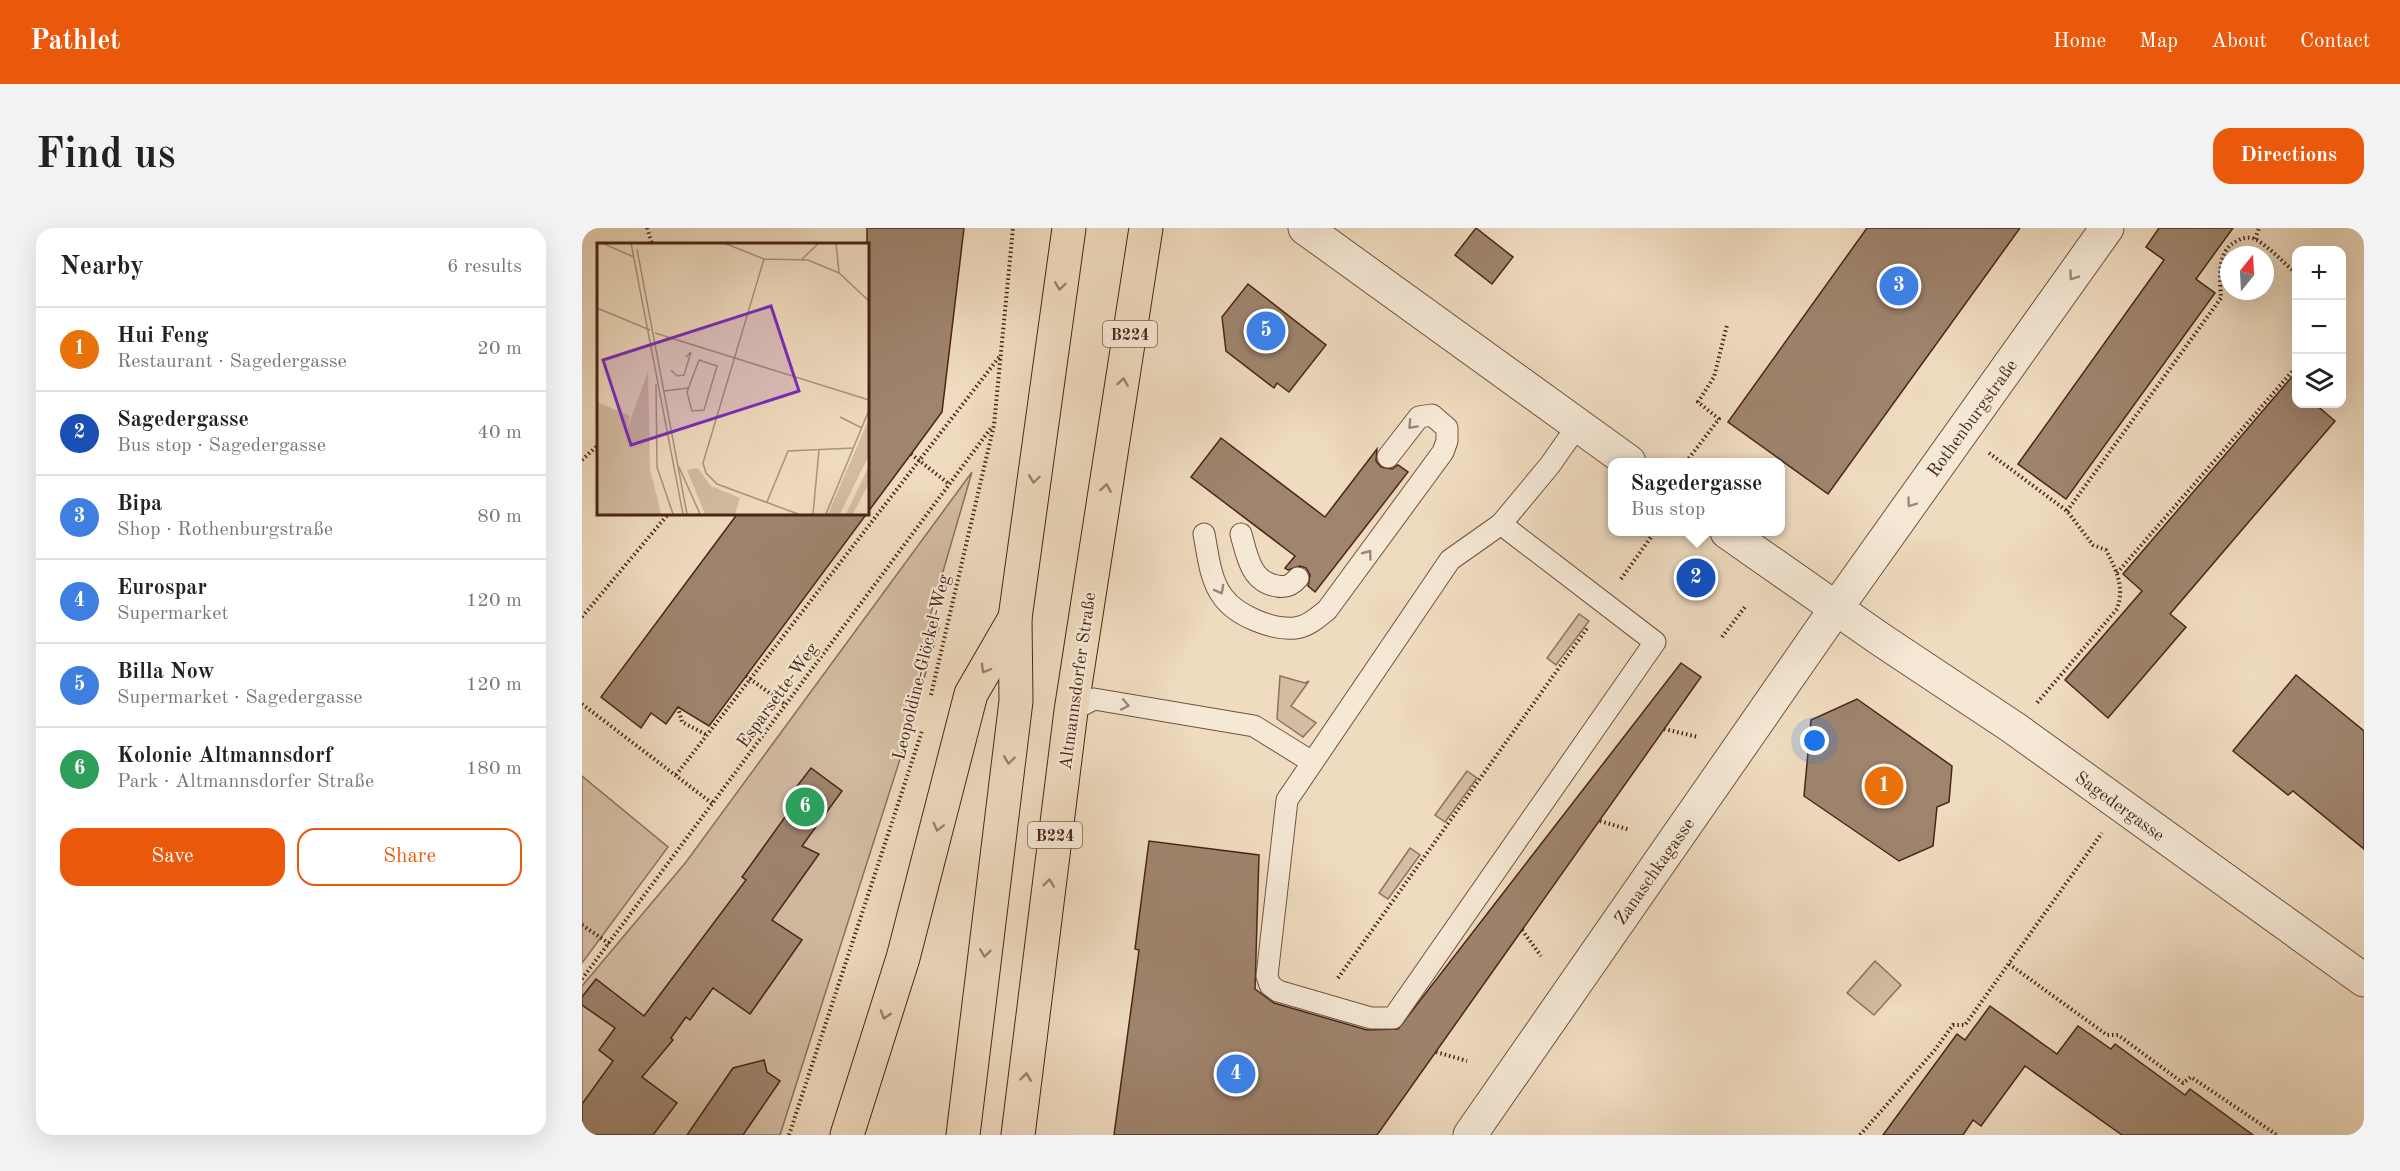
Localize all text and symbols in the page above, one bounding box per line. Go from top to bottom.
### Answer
text: Pathlet [30,28,121,56]
text: Home [2053,31,2106,52]
text: Map [2139,31,2178,52]
text: About [2211,31,2267,52]
text: Contact [2300,31,2370,52]
button: Directions [2213,128,2364,184]
text: Find us [36,135,175,177]
inset map [597,243,868,514]
north arrow [2220,246,2274,300]
map controls [2292,246,2346,408]
button: + [2292,246,2346,300]
text: Nearby [60,254,144,280]
text: 6 results [447,257,522,277]
pin: 3 [1880,264,1918,308]
one-way arrow [2069,269,2080,280]
one-way arrow [1055,281,1067,290]
button: − [2292,300,2346,354]
pin: 5 [1246,308,1286,354]
road number: B224 [1103,321,1157,347]
text: Hui Feng [117,325,208,347]
text: 1 [74,339,85,359]
text: 20 m [477,339,522,359]
text: Restaurant · Sagedergasse [117,352,347,372]
button: layers [2292,354,2346,408]
street label: Rothenburgstraße [1924,357,2021,480]
one-way arrow [1116,378,1128,387]
text: Sagedergasse [117,409,249,431]
one-way arrow [1408,418,1419,428]
text: 2 [74,423,85,443]
text: 40 m [477,423,522,443]
text: Bus stop · Sagedergasse [117,436,326,456]
popup [1608,458,1785,536]
text: Sagedergasse [1631,473,1762,495]
one-way arrow [1028,475,1041,484]
one-way arrow [1099,483,1112,493]
text: Bipa [117,493,162,515]
one-way arrow [1907,496,1918,507]
text: Bus stop [1631,500,1705,520]
text: 3 [74,507,85,527]
text: 80 m [477,507,522,527]
text: Shop · Rothenburgstraße [117,520,333,540]
one-way arrow [1361,550,1372,561]
pin: 2 [1676,556,1716,600]
street label: Leopoldine-Glöckel-Weg [890,572,954,762]
text: Eurospar [117,577,207,599]
one-way arrow [1213,583,1225,594]
text: 4 [74,591,85,611]
text: 120 m [466,591,522,611]
street label: Altmannsdorfer Straße [1057,591,1099,771]
text: Supermarket [117,604,228,624]
street label: Esparsette-Weg [734,640,822,751]
text: Billa Now [117,661,215,683]
one-way arrow [981,663,992,673]
text: 5 [74,675,85,695]
text: 120 m [466,675,522,695]
text: Supermarket · Sagedergasse [117,688,363,708]
one-way arrow [1121,698,1130,710]
your location [1800,726,1829,755]
text: Kolonie Altmannsdorf [117,745,332,767]
one-way arrow [1003,755,1015,764]
text: 6 [74,759,85,779]
text: 180 m [466,759,522,779]
pin: 1 [1864,764,1904,808]
street label: Sagedergasse [2071,768,2167,845]
text: Park · Altmannsdorfer Straße [117,772,374,792]
pin: 6 [786,784,824,830]
street label: Zanaschkagasse [1611,815,1698,928]
one-way arrow [933,822,946,832]
road number: B224 [1028,822,1082,848]
button: Save [60,828,285,886]
button: Share [297,828,522,886]
one-way arrow [1043,879,1055,888]
one-way arrow [979,949,992,958]
one-way arrow [880,1009,892,1020]
pin: 4 [1216,1052,1256,1096]
one-way arrow [1019,1072,1031,1082]

